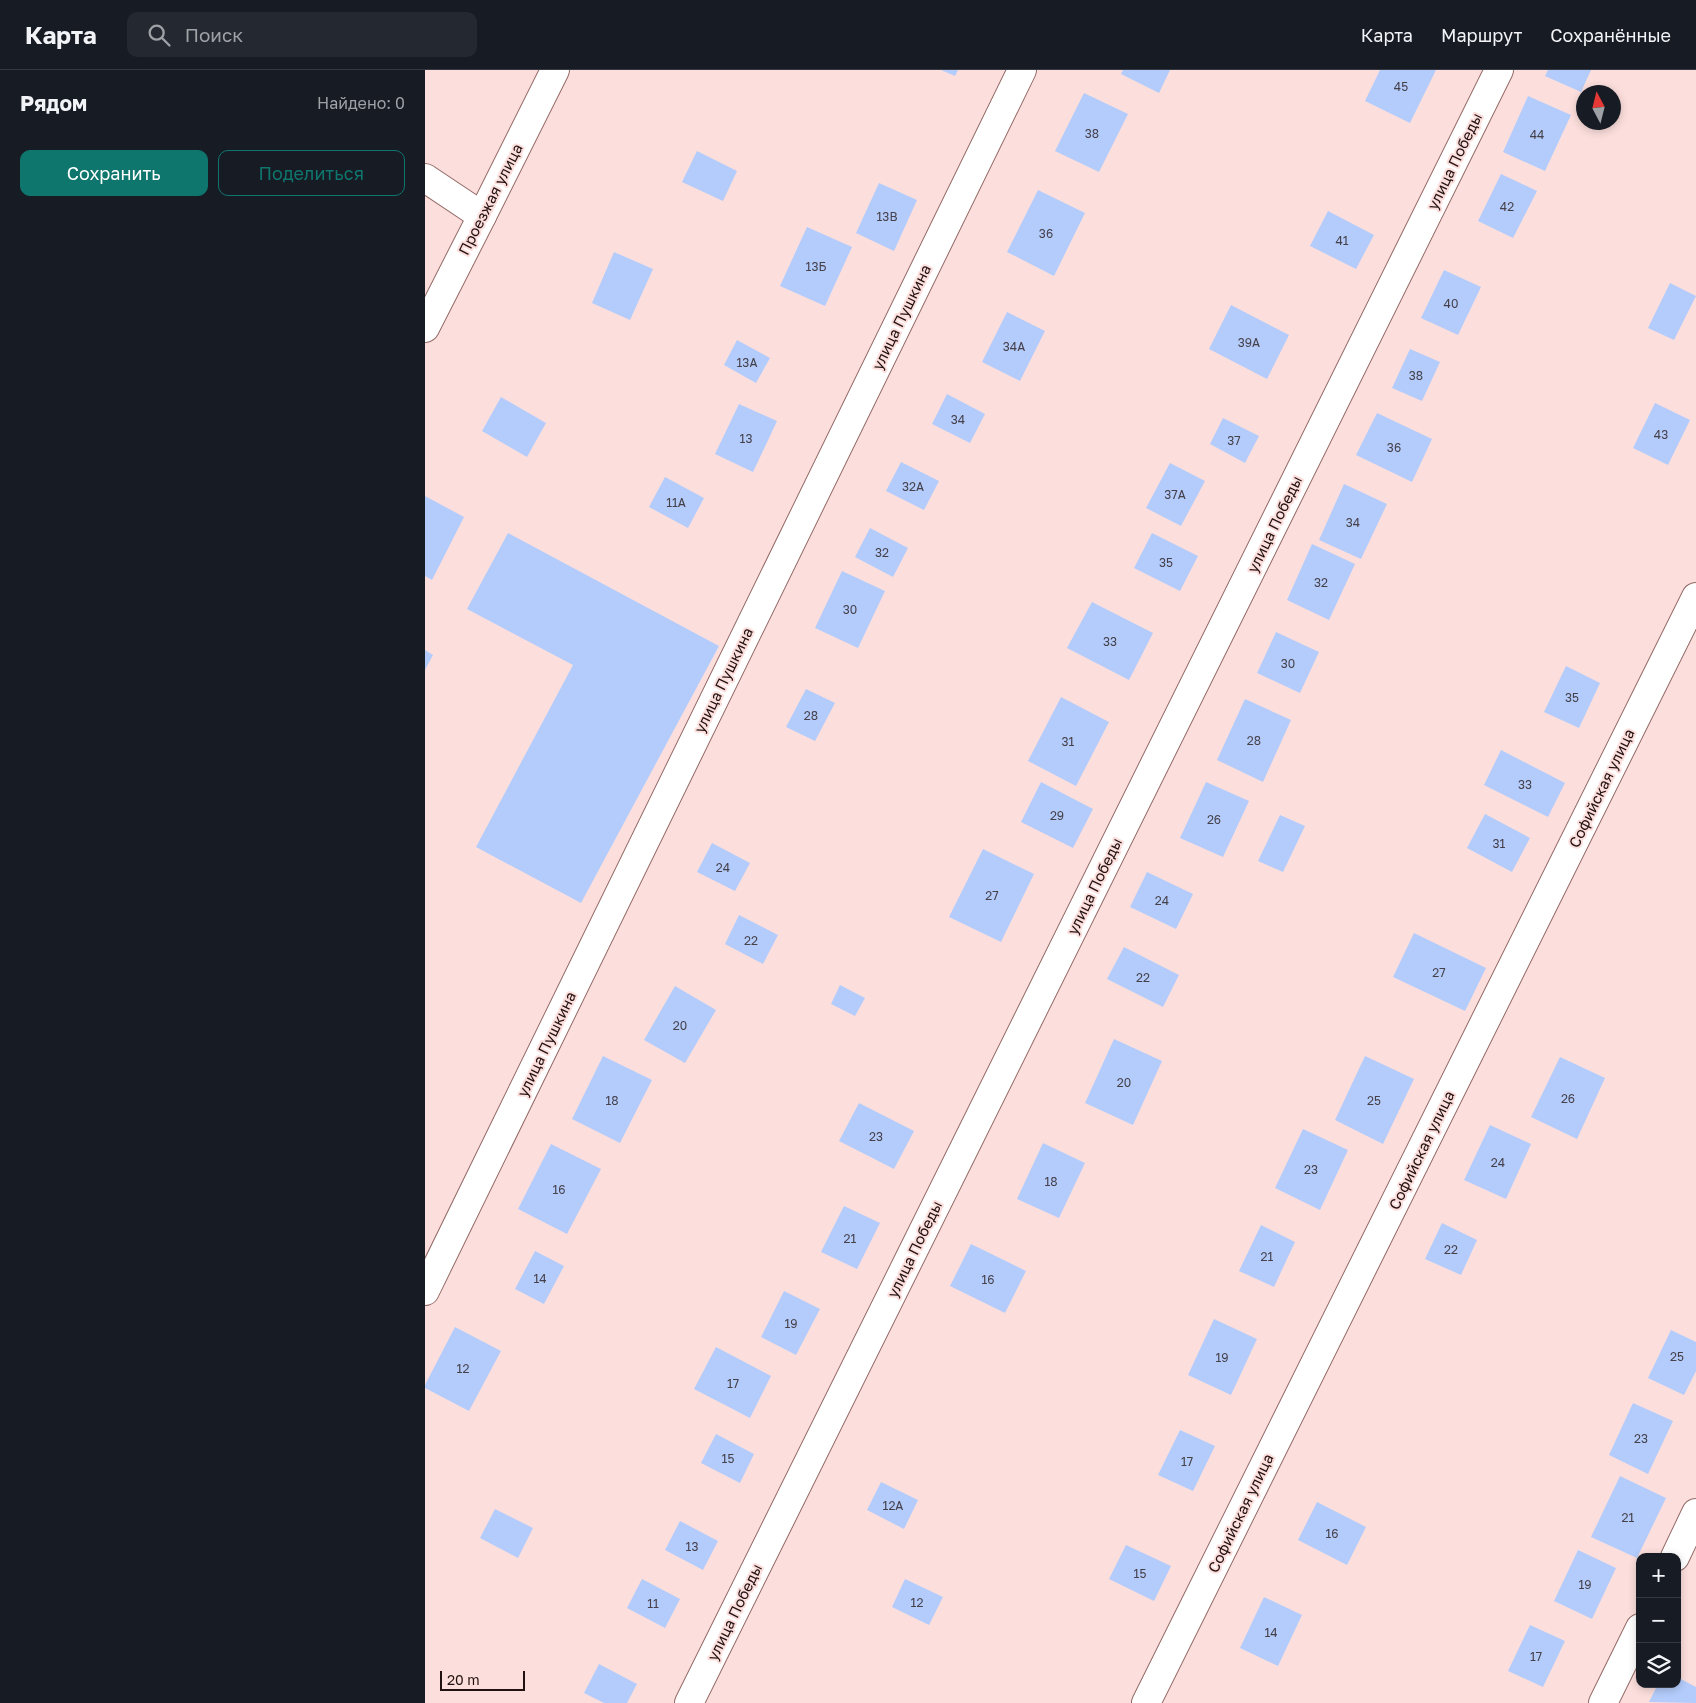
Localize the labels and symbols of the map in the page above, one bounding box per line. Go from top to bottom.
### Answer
house number: 45 [1394,79,1408,94]
north arrow [1576,85,1621,130]
street label: улица Победы [1423,110,1485,212]
house number: 38 [1085,126,1099,141]
house number: 44 [1530,127,1544,142]
street label: Проезжая улица [454,140,526,258]
house number: 42 [1500,199,1514,214]
house number: 13В [877,209,897,224]
house number: 36 [1039,226,1053,241]
house number: 41 [1335,233,1349,248]
house number: 13Б [806,259,826,274]
street label: улица Пушкина [868,261,934,373]
house number: 40 [1444,296,1458,311]
house number: 39А [1238,335,1260,350]
house number: 34А [1003,339,1025,354]
house number: 13А [737,355,757,370]
house number: 38 [1409,368,1423,383]
house number: 34 [951,412,965,427]
house number: 43 [1654,427,1668,442]
house number: 13 [740,431,752,446]
house number: 37 [1227,433,1241,448]
house number: 36 [1387,440,1401,455]
street label: улица Победы [1243,473,1305,575]
house number: 32А [902,479,924,494]
house number: 37А [1164,487,1186,502]
house number: 11А [666,495,686,510]
house number: 34 [1346,515,1360,530]
house number: 32 [875,545,889,560]
house number: 35 [1159,555,1173,570]
house number: 32 [1314,575,1328,590]
house number: 30 [843,602,857,617]
street label: улица Пушкина [690,624,756,736]
house number: 33 [1103,634,1117,649]
house number: 30 [1281,656,1295,671]
house number: 35 [1565,690,1579,705]
house number: 28 [804,708,818,723]
street label: Софийская улица [1564,726,1638,850]
house number: 28 [1247,733,1261,748]
house number: 31 [1062,734,1075,749]
house number: 33 [1518,777,1532,792]
house number: 29 [1050,808,1064,823]
house number: 26 [1207,812,1221,827]
street label: улица Победы [1063,835,1125,937]
house number: 31 [1493,836,1506,851]
house number: 24 [716,860,730,875]
house number: 27 [985,888,999,903]
house number: 24 [1155,893,1169,908]
house number: 22 [744,933,758,948]
house number: 27 [1432,965,1446,980]
house number: 22 [1136,970,1150,985]
street label: улица Пушкина [513,988,579,1100]
house number: 20 [673,1018,687,1033]
house number: 20 [1117,1075,1131,1090]
street label: Софийская улица [1384,1088,1458,1212]
house number: 26 [1561,1091,1575,1106]
house number: 18 [605,1093,619,1108]
house number: 25 [1367,1093,1381,1108]
house number: 23 [869,1129,883,1144]
house number: 24 [1491,1155,1505,1170]
house number: 23 [1304,1162,1318,1177]
house number: 18 [1044,1174,1058,1189]
house number: 16 [552,1182,566,1197]
street label: улица Победы [883,1198,945,1300]
house number: 21 [844,1231,857,1246]
house number: 22 [1444,1242,1458,1257]
house number: 21 [1261,1249,1274,1264]
house number: 14 [533,1271,547,1286]
house number: 16 [981,1272,995,1287]
house number: 19 [784,1316,798,1331]
house number: 25 [1670,1349,1684,1364]
house number: 19 [1215,1350,1229,1365]
house number: 12 [457,1361,469,1376]
house number: 17 [727,1376,739,1391]
house number: 23 [1634,1431,1648,1446]
house number: 15 [722,1451,734,1466]
street label: Софийская улица [1203,1451,1277,1575]
house number: 17 [1181,1454,1193,1469]
house number: 12А [883,1498,903,1513]
house number: 21 [1622,1510,1635,1525]
house number: 16 [1325,1526,1339,1541]
house number: 13 [686,1539,698,1554]
street label: улица Победы [703,1561,765,1663]
house number: 15 [1134,1566,1146,1581]
house number: 19 [1578,1577,1592,1592]
house number: 12 [911,1595,923,1610]
house number: 11 [647,1596,659,1611]
house number: 14 [1264,1625,1278,1640]
house number: 17 [1530,1649,1542,1664]
scale bar [440,1668,525,1691]

